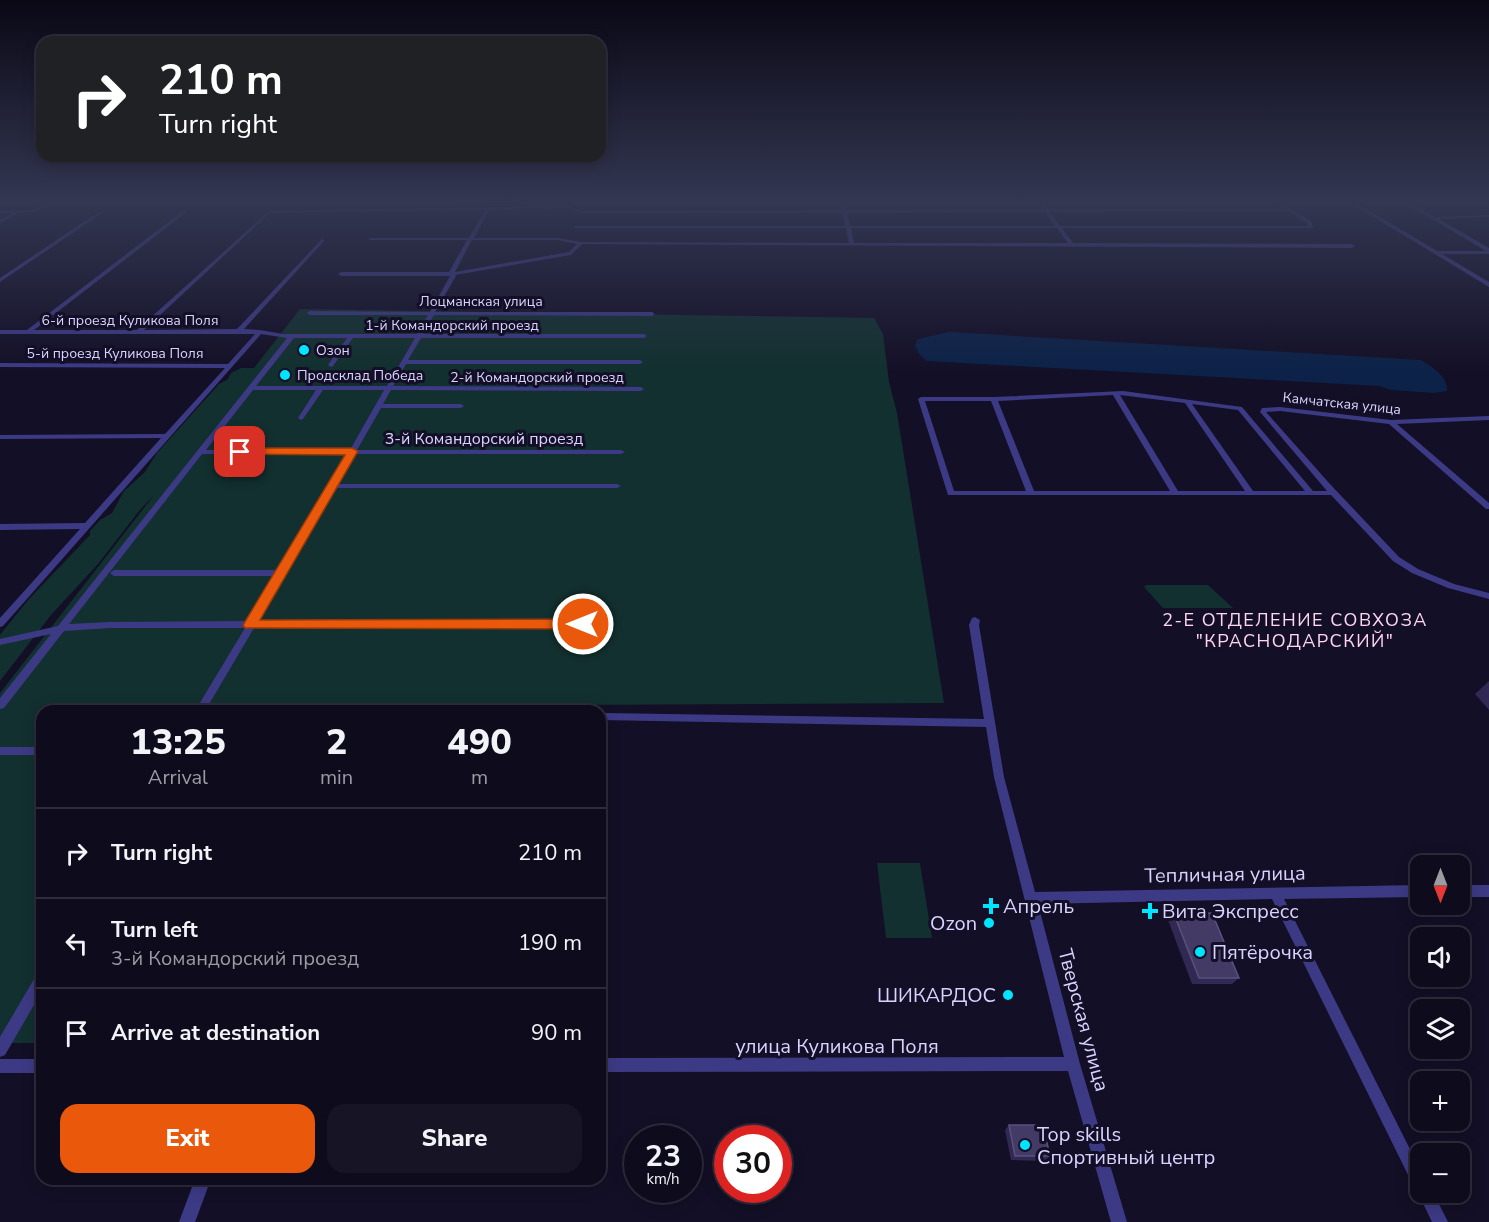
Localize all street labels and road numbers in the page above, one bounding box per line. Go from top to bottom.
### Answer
street label: Лоцманская улица [419,292,543,311]
street label: 6-й проезд Куликова Поля [42,311,218,330]
street label: 1-й Командорский проезд [365,316,539,335]
street label: 5-й проезд Куликова Поля [27,344,203,363]
street label: 2-й Командорский проезд [450,368,624,387]
street label: Камчатская улица [1282,388,1402,419]
street label: 3-й Командорский проезд [385,428,584,450]
street label: Тепличная улица [1144,860,1306,889]
street label: Тверская улица [1052,946,1116,1094]
street label: улица Куликова Поля [735,1033,939,1060]

